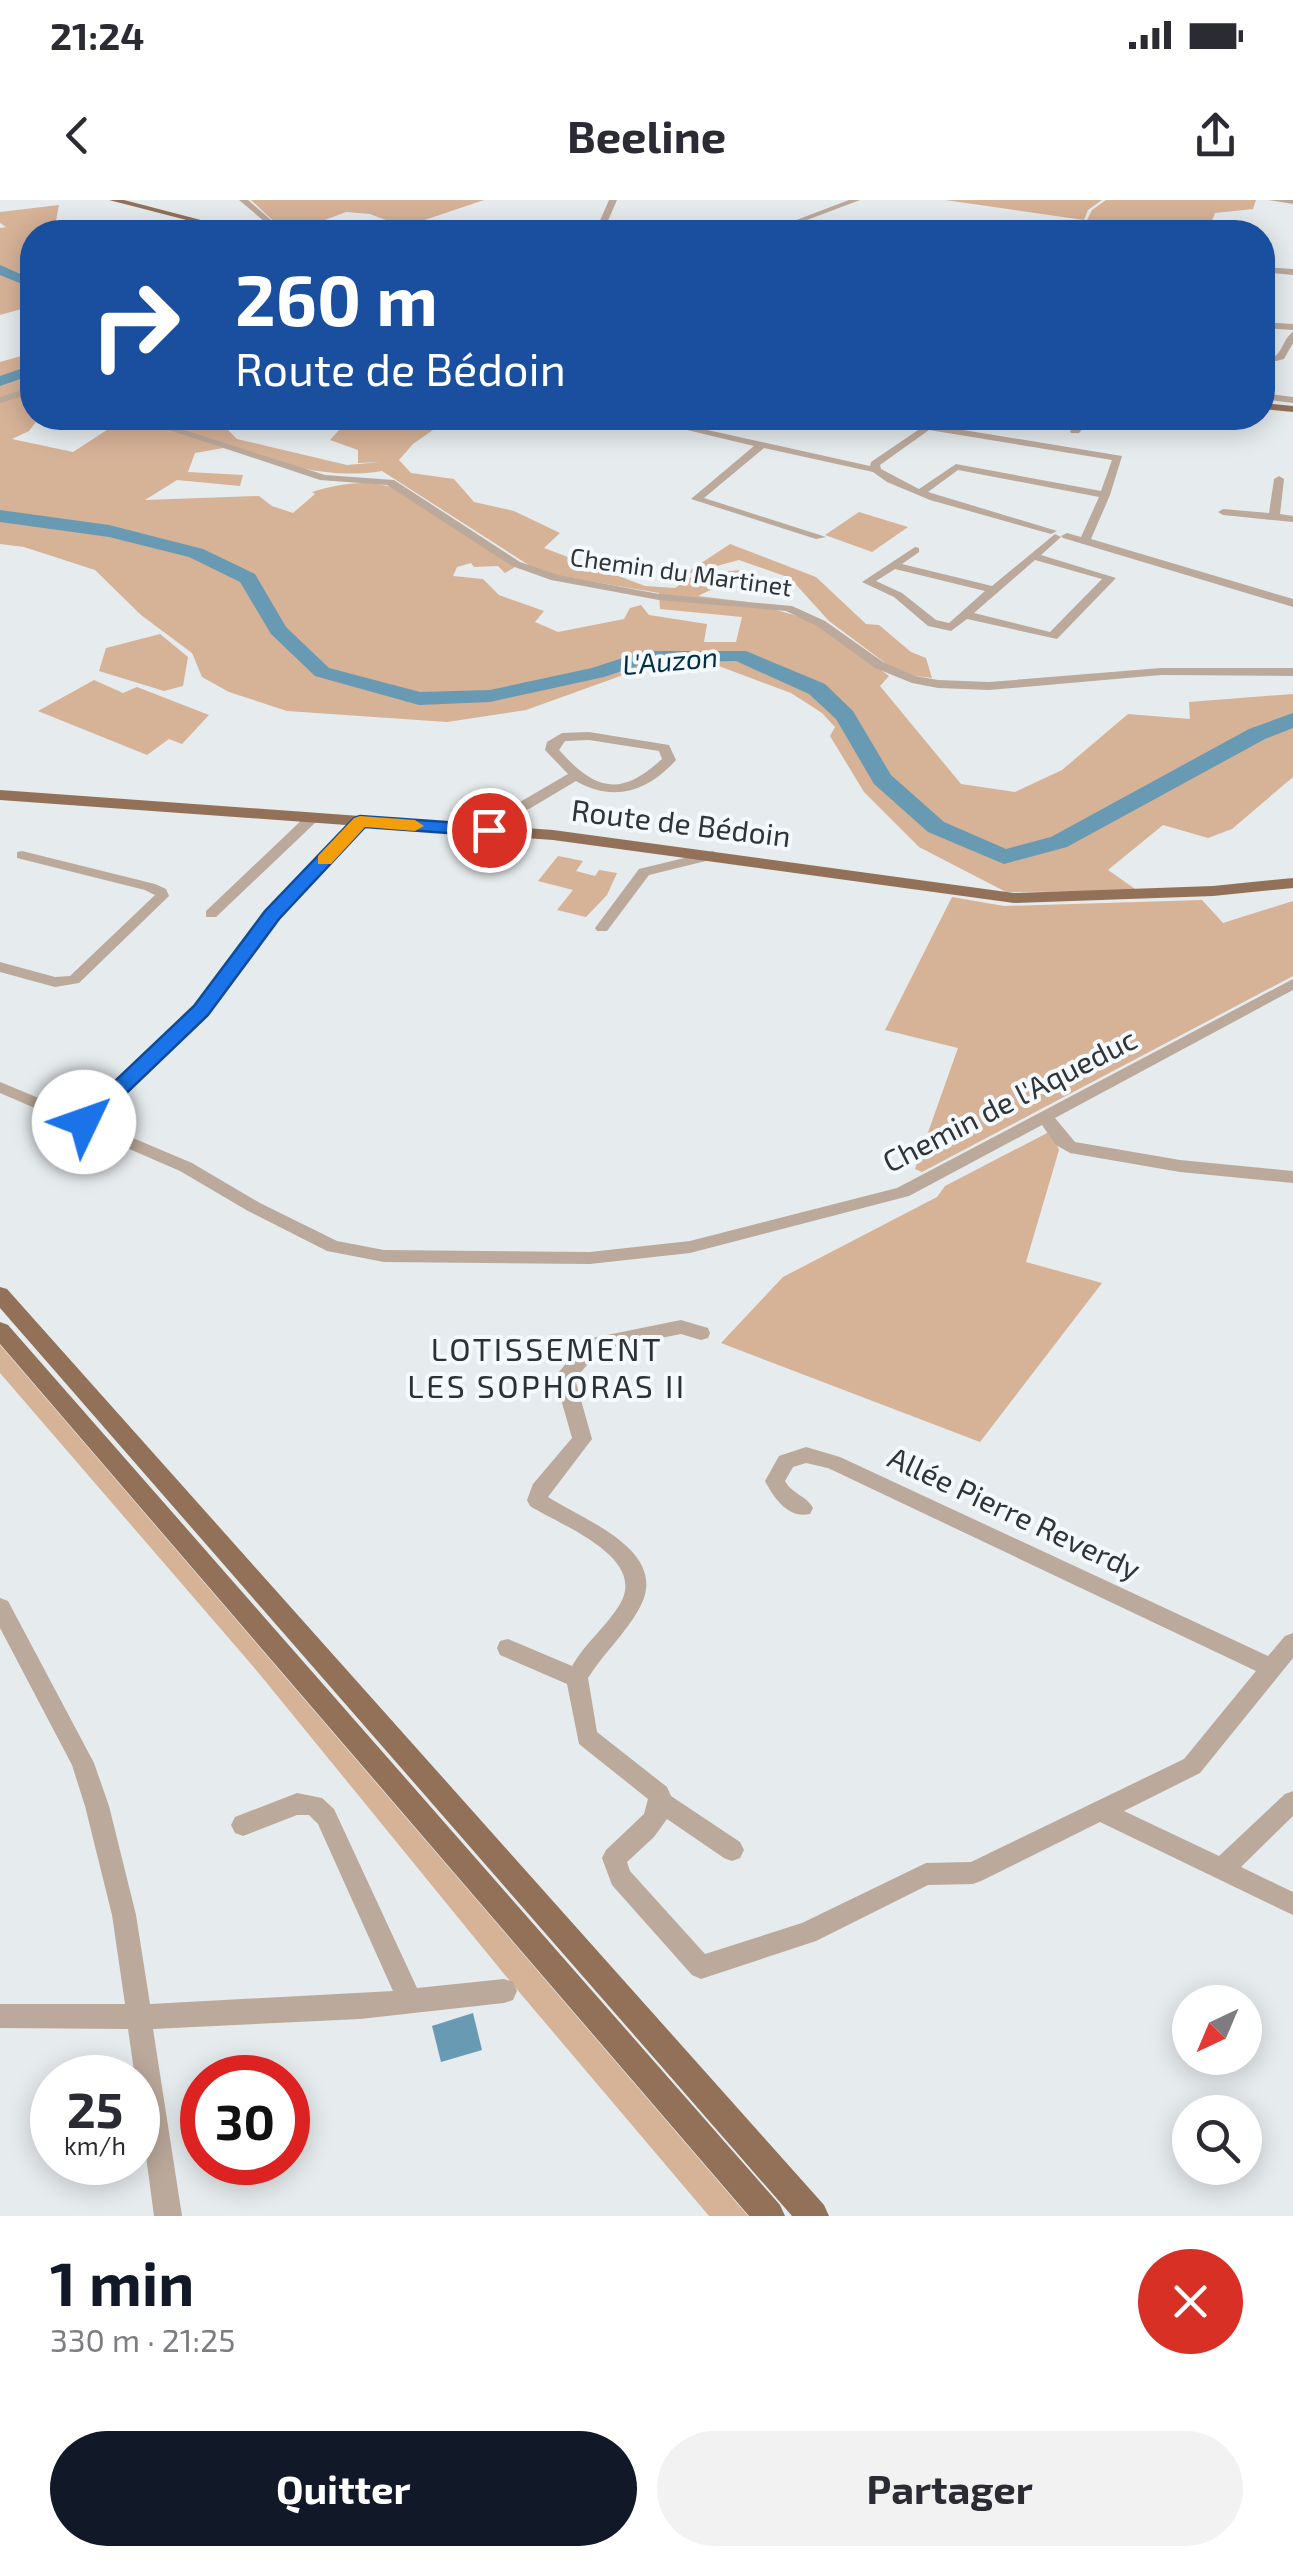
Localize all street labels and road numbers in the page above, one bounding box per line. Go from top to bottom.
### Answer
street label: Chemin du Martinet [568,541,794,601]
street label: Route de Bédoin [570,791,793,853]
street label: Chemin de l'Aqueduc [876,1020,1142,1179]
street label: Allée Pierre Reverdy [883,1438,1147,1586]

